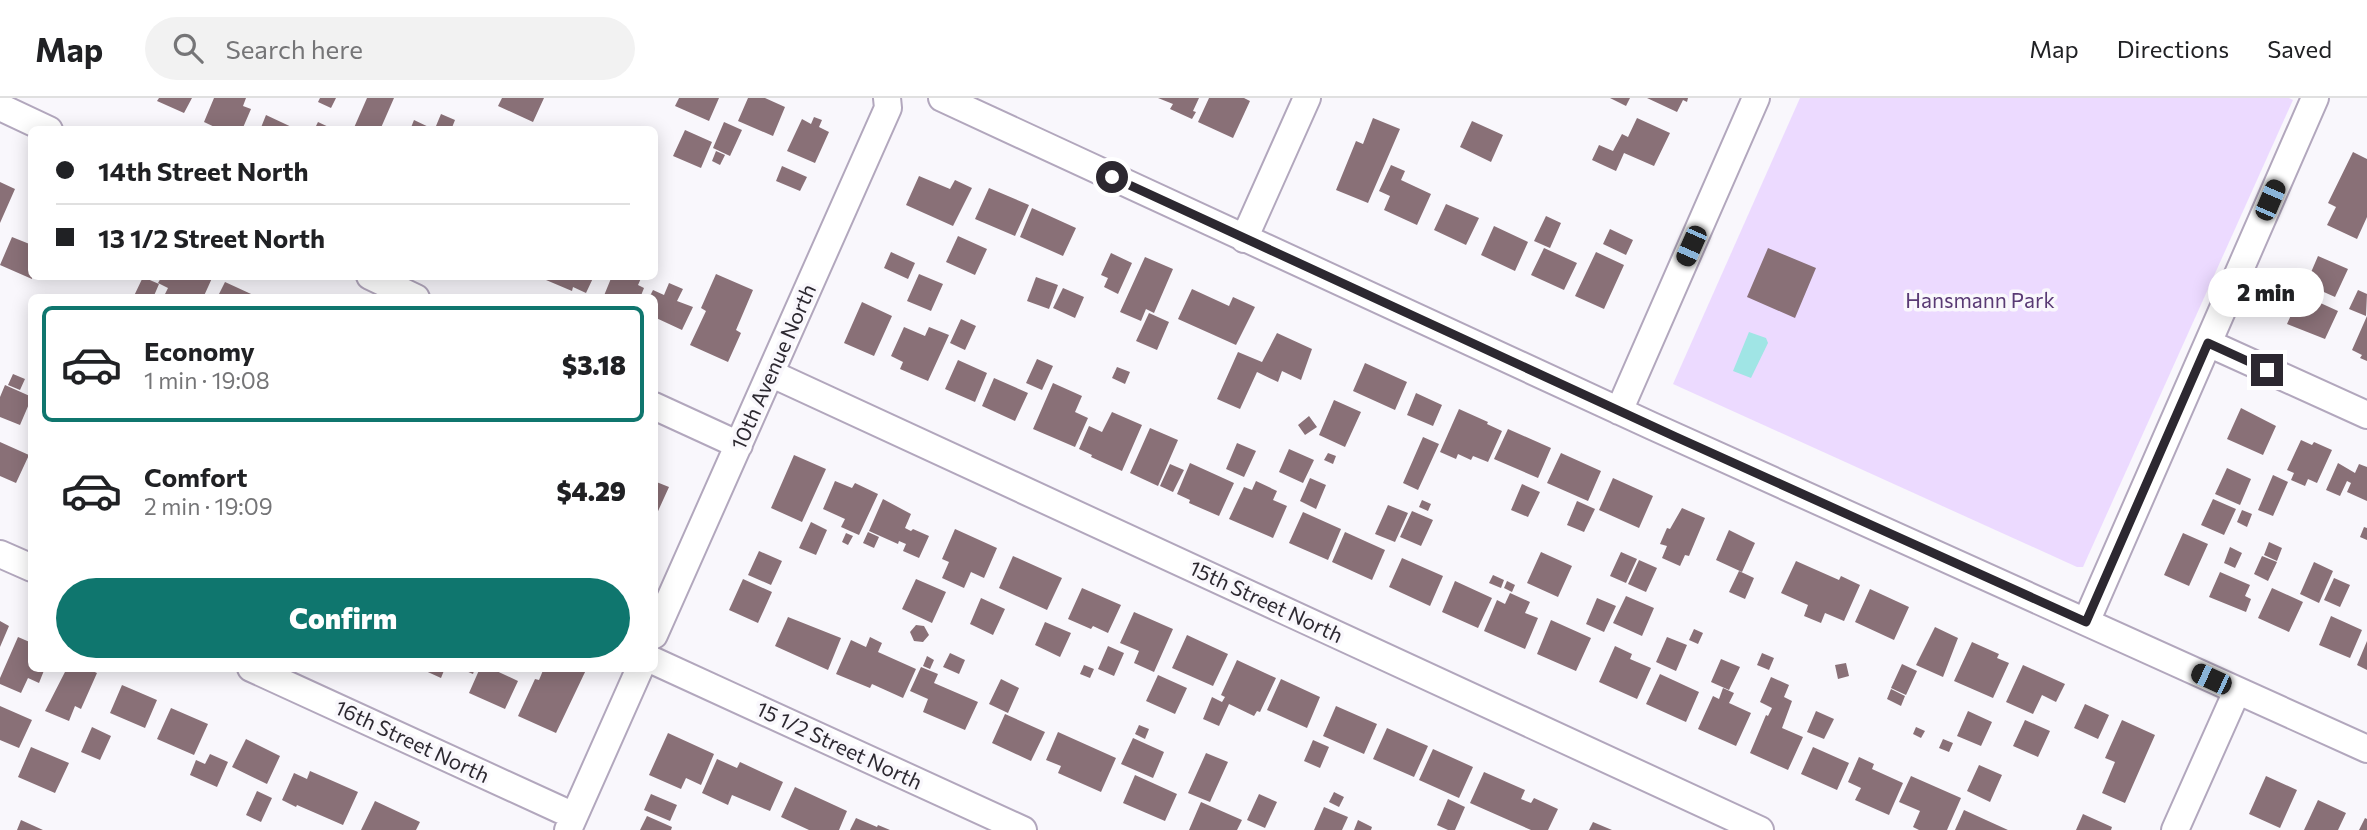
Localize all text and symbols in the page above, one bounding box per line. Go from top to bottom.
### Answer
search box [145,17,635,80]
text: Map [35,28,103,69]
icon: search [169,29,207,67]
text: Search here [225,33,363,64]
text: Map [2029,34,2079,63]
text: Directions [2117,34,2229,63]
text: Saved [2267,34,2332,63]
text: 14th Street North [98,155,308,186]
route start [1096,161,1128,193]
car [2253,177,2288,223]
text: 13 1/2 Street North [98,222,325,253]
car [1673,223,1710,269]
callout: 2 min [2209,268,2325,317]
text: 2 min [2237,278,2295,306]
street label: 10th Avenue North [725,280,820,453]
park label: Hansmann Park [1905,287,2055,312]
icon: car [60,333,123,396]
text: Economy [144,335,255,366]
text: $3.18 [562,349,626,380]
route end [2251,354,2283,386]
text: 1 min · 19:08 [144,366,270,394]
icon: car [60,459,123,522]
text: Comfort [144,461,247,492]
text: $4.29 [557,475,626,506]
text: 2 min · 19:09 [144,492,273,520]
street label: 15th Street North [1186,554,1347,647]
button: Confirm [56,578,630,658]
car [2188,661,2235,697]
street label: 16th Street North [332,694,494,787]
street label: 15 1/2 Street North [753,695,926,794]

